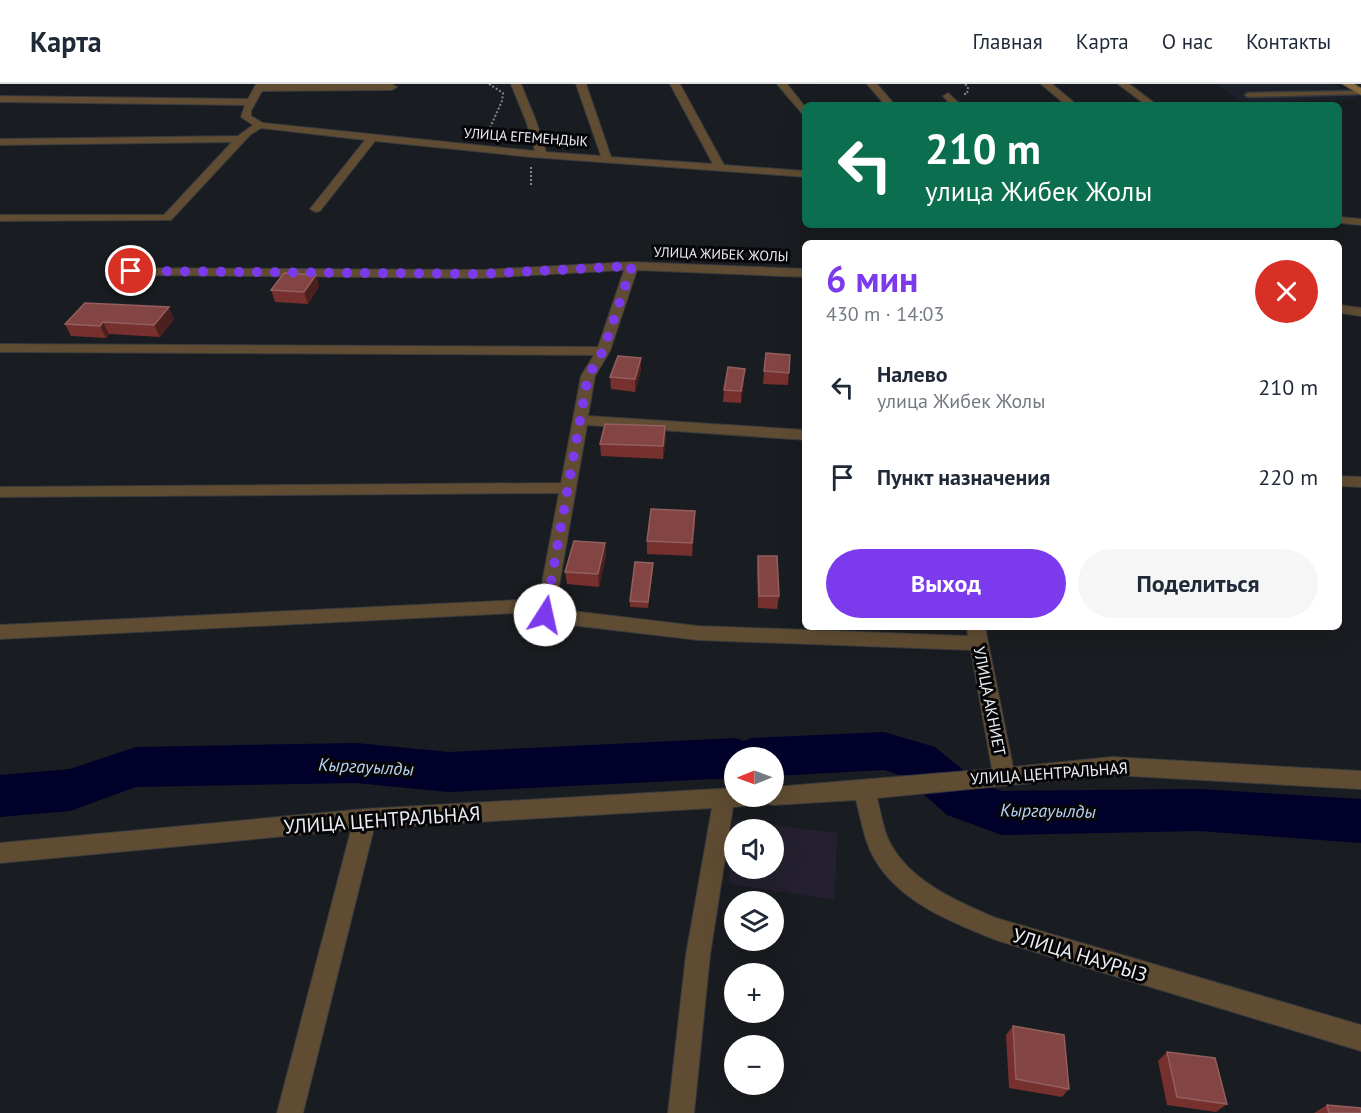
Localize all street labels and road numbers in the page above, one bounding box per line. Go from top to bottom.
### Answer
street label: УЛИЦА ЕГЕМЕНДЫК [463,124,589,150]
street label: УЛИЦА ЖИБЕК ЖОЛЫ [653,243,789,265]
street label: УЛИЦА АКНИЕТ [970,645,1010,757]
street label: УЛИЦА ЦЕНТРАЛЬНАЯ [970,758,1128,788]
street label: УЛИЦА ЦЕНТРАЛЬНАЯ [283,800,481,840]
street label: УЛИЦА НАУРЫЗ [1010,922,1150,988]

